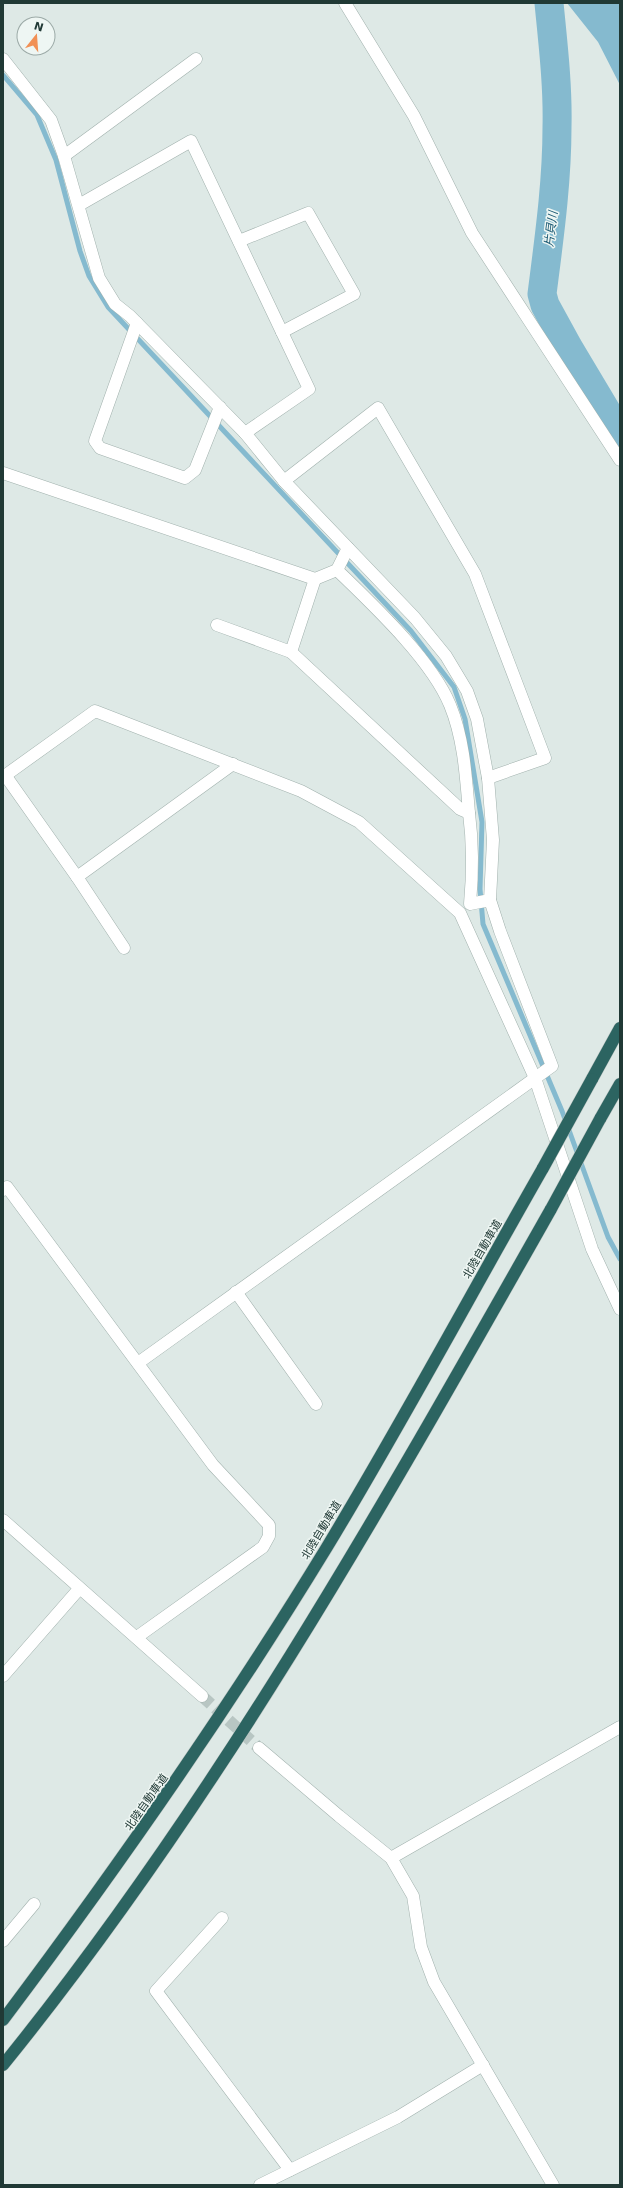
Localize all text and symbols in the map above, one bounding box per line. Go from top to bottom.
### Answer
north arrow [16,16,56,56]
text: N [32,19,45,34]
water label: 片貝川 [542,208,560,248]
street label: 北陸自動車道 [460,1217,505,1281]
street label: 北陸自動車道 [299,1499,344,1562]
street label: 北陸自動車道 [122,1772,171,1833]

